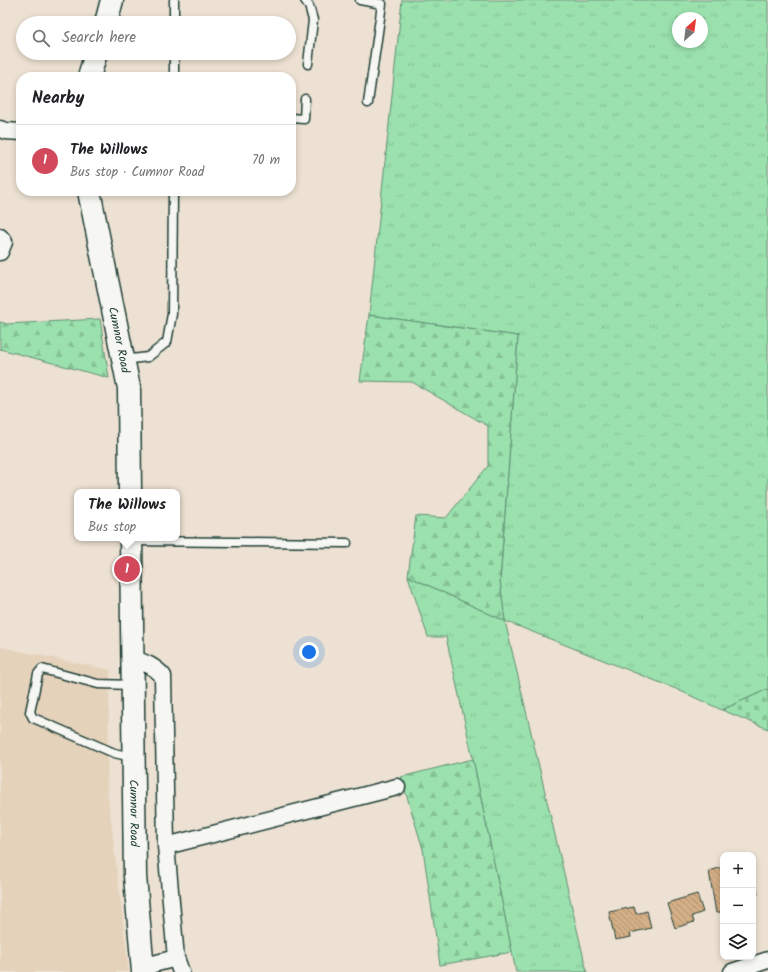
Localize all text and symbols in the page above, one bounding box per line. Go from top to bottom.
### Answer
north arrow [672,12,708,48]
search box [16,16,296,60]
text: Search here [62,26,136,50]
icon: search [30,27,52,49]
text: Nearby [32,85,84,112]
text: The Willows [70,138,148,162]
text: 1 [43,150,47,171]
text: 70 m [252,150,280,171]
text: Bus stop · Cumnor Road [70,162,204,183]
street label: Cumnor Road [103,305,135,376]
popup [74,489,180,541]
text: The Willows [88,493,166,517]
text: Bus stop [88,517,136,538]
pin: 1 [114,554,140,584]
your location [299,642,319,662]
street label: Cumnor Road [124,779,144,848]
map controls [720,852,756,960]
button: + [720,852,756,888]
button: − [720,888,756,924]
button: layers [720,924,756,960]

